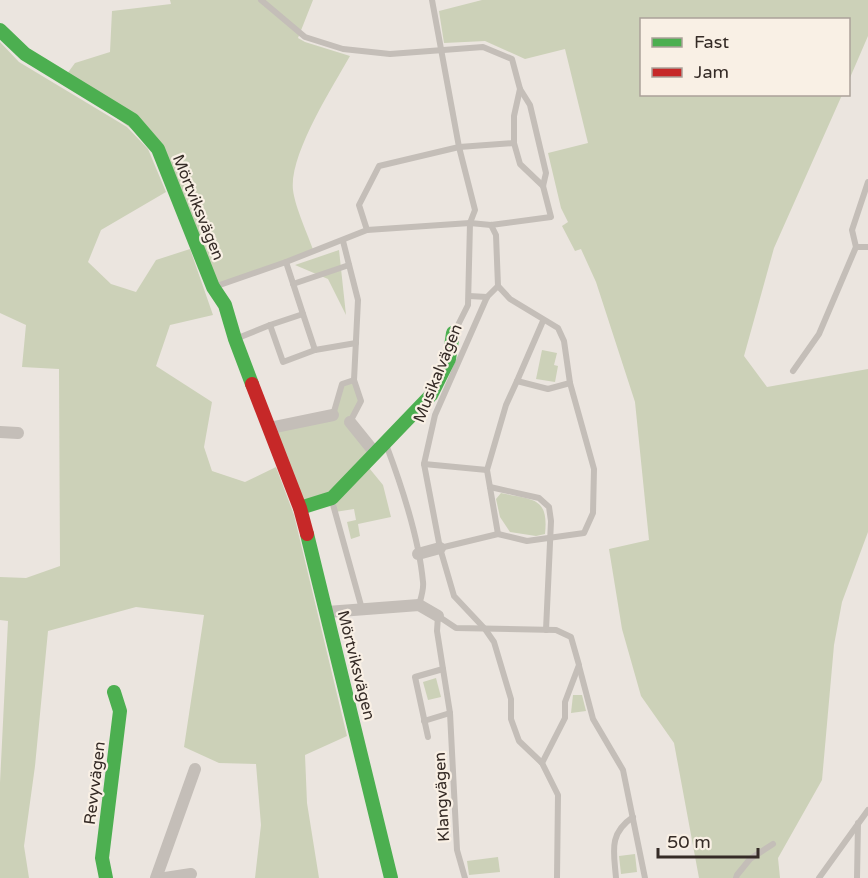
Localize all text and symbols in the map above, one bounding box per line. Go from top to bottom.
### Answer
legend [640,18,850,96]
text: Fast [694,31,729,53]
text: Jam [694,61,729,83]
street label: Mörtviksvägen [168,152,228,263]
street label: Musikalvägen [409,321,467,426]
street label: Mörtviksvägen [333,608,379,722]
street label: Revyvägen [80,740,110,826]
street label: Klangvägen [430,752,454,842]
scale bar [658,821,758,859]
text: 50 m [667,831,711,853]

